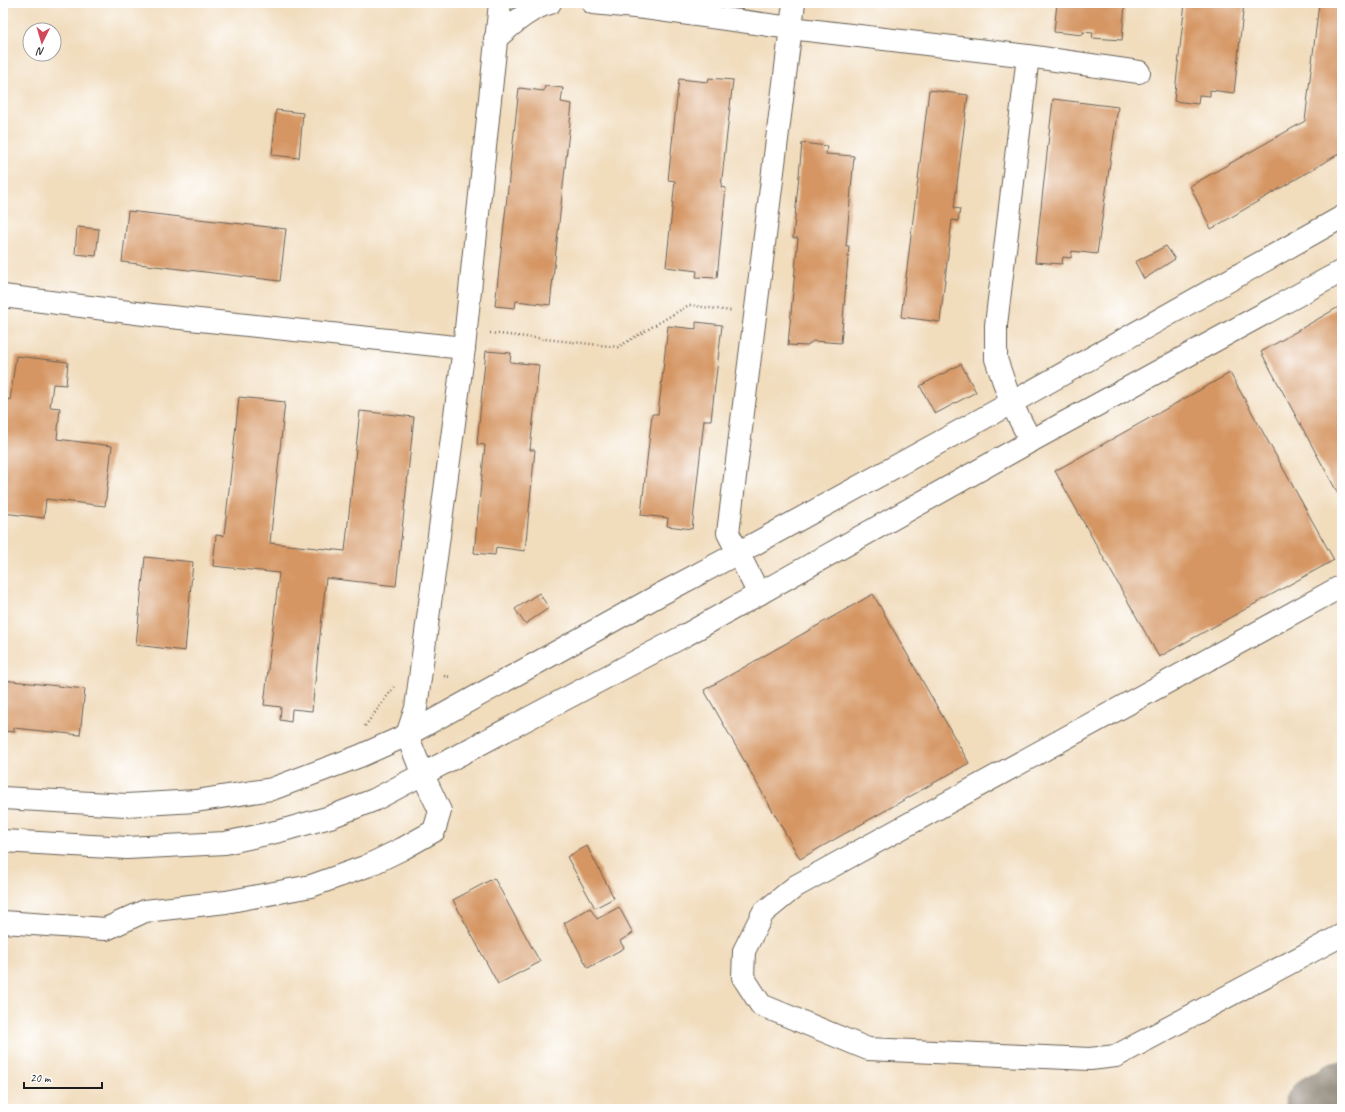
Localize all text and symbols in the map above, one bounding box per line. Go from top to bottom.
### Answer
north arrow [22,22,62,62]
text: N [35,45,45,59]
scale bar [24,1064,102,1090]
text: 20 m [30,1070,52,1086]

